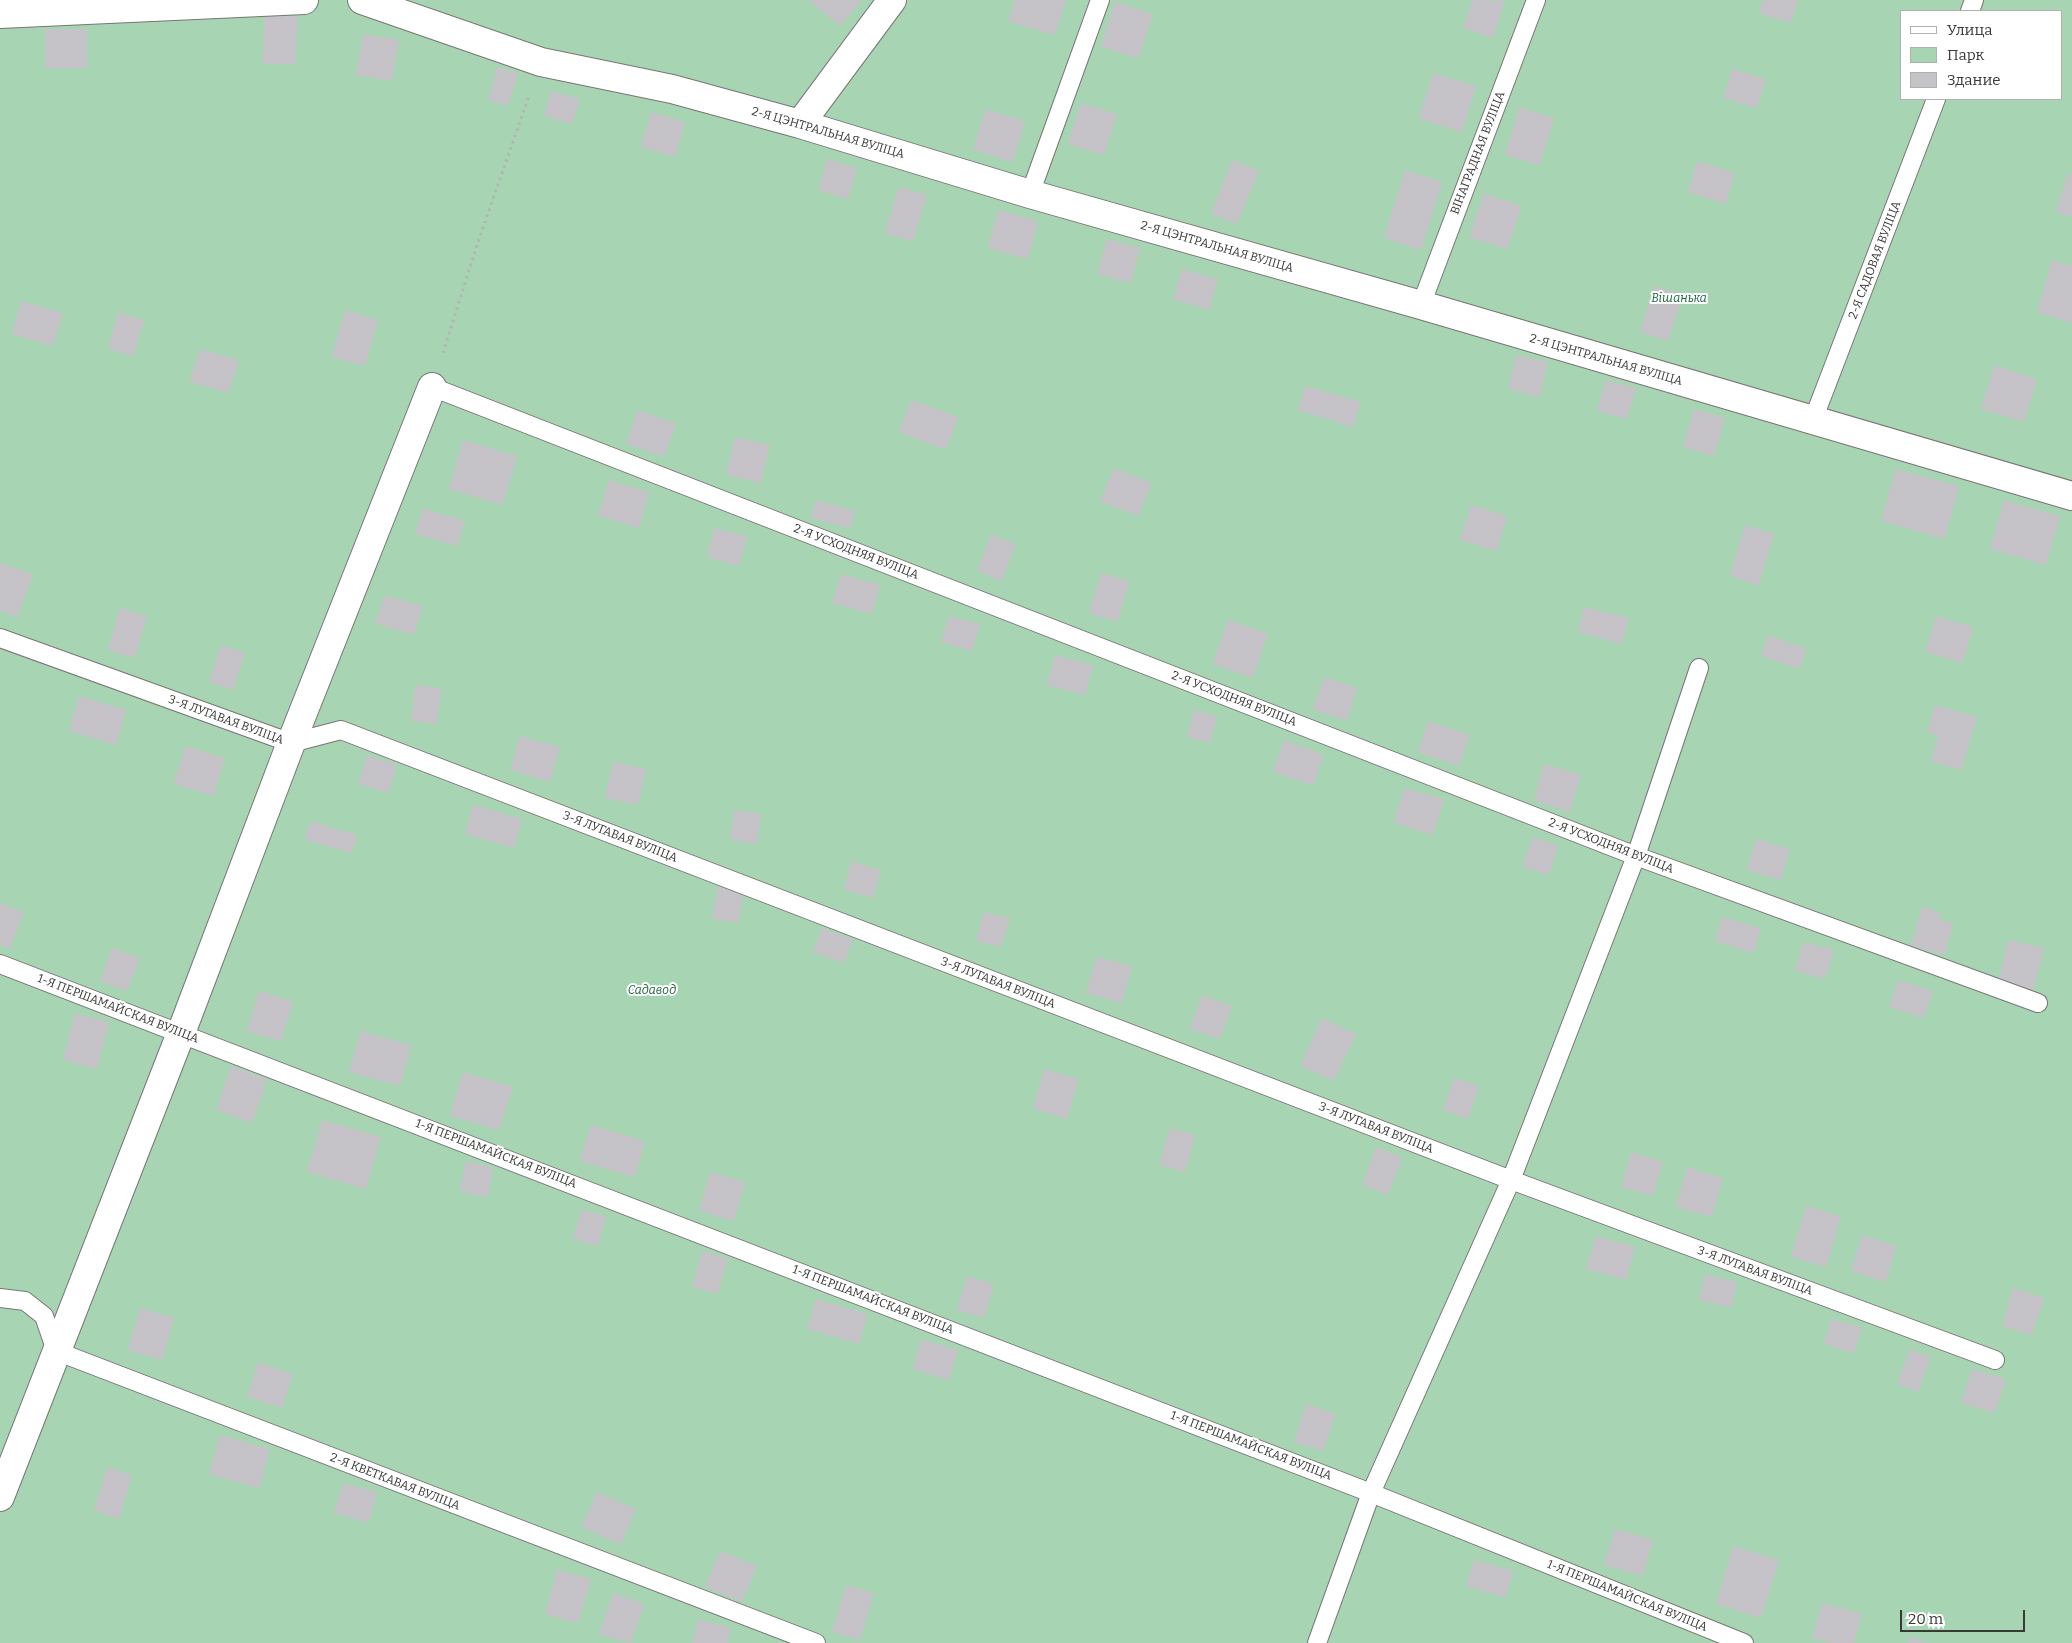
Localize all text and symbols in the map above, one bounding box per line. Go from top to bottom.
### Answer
legend [1900,10,2062,100]
text: Улица [1947,21,1993,39]
text: Парк [1947,46,1984,64]
text: Здание [1947,71,2001,89]
street label: ВІНАГРАДНАЯ ВУЛІЦА [1448,89,1508,217]
street label: 2-Я ЦЭНТРАЛЬНАЯ ВУЛІЦА [750,104,906,162]
street label: 2-Я САДОВАЯ ВУЛІЦА [1846,199,1904,321]
street label: 2-Я ЦЭНТРАЛЬНАЯ ВУЛІЦА [1139,218,1295,276]
park label: Вішанька [1651,292,1707,306]
street label: 2-Я ЦЭНТРАЛЬНАЯ ВУЛІЦА [1528,331,1684,389]
street label: 2-Я УСХОДНЯЯ ВУЛІЦА [791,521,921,583]
street label: 2-Я УСХОДНЯЯ ВУЛІЦА [1169,668,1299,730]
street label: 3-Я ЛУГАВАЯ ВУЛІЦА [166,692,286,748]
street label: 3-Я ЛУГАВАЯ ВУЛІЦА [561,808,679,866]
street label: 2-Я УСХОДНЯЯ ВУЛІЦА [1546,815,1676,877]
street label: 3-Я ЛУГАВАЯ ВУЛІЦА [939,954,1057,1012]
street label: 1-Я ПЕРШАМАЙСКАЯ ВУЛІЦА [35,972,201,1046]
park label: Садавод [628,984,676,998]
street label: 3-Я ЛУГАВАЯ ВУЛІЦА [1317,1099,1435,1157]
street label: 1-Я ПЕРШАМАЙСКАЯ ВУЛІЦА [413,1117,579,1191]
street label: 3-Я ЛУГАВАЯ ВУЛІЦА [1695,1243,1815,1299]
street label: 1-Я ПЕРШАМАЙСКАЯ ВУЛІЦА [790,1263,956,1337]
street label: 1-Я ПЕРШАМАЙСКАЯ ВУЛІЦА [1168,1409,1334,1483]
street label: 2-Я КВЕТКАВАЯ ВУЛІЦА [328,1451,462,1513]
street label: 1-Я ПЕРШАМАЙСКАЯ ВУЛІЦА [1545,1557,1709,1635]
scale bar [1902,1600,2027,1632]
text: 20 m [1908,1610,1943,1628]

